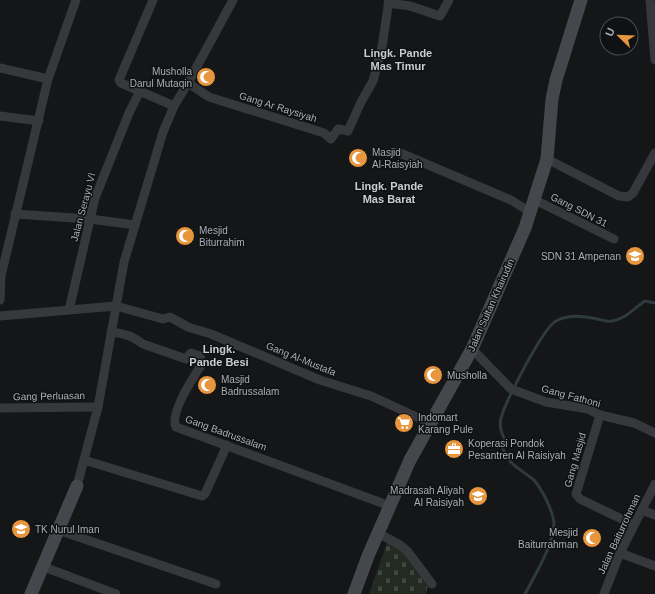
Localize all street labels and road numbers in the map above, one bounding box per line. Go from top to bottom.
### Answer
street label: Gang Ar Raysiyah [238,90,318,124]
street label: Jalan Serayu VI [69,171,97,243]
street label: Gang SDN 31 [549,191,610,229]
street label: Jalan Sultan Khairudin [466,257,516,353]
street label: Gang Al-Mustafa [264,340,338,378]
street label: Gang Fathoni [540,383,602,409]
street label: Gang Perluasan [13,390,85,402]
street label: Gang Badrussalam [184,413,268,453]
street label: Gang Masjid [562,432,588,488]
street label: Jalan Baiturrohman [596,492,642,576]

